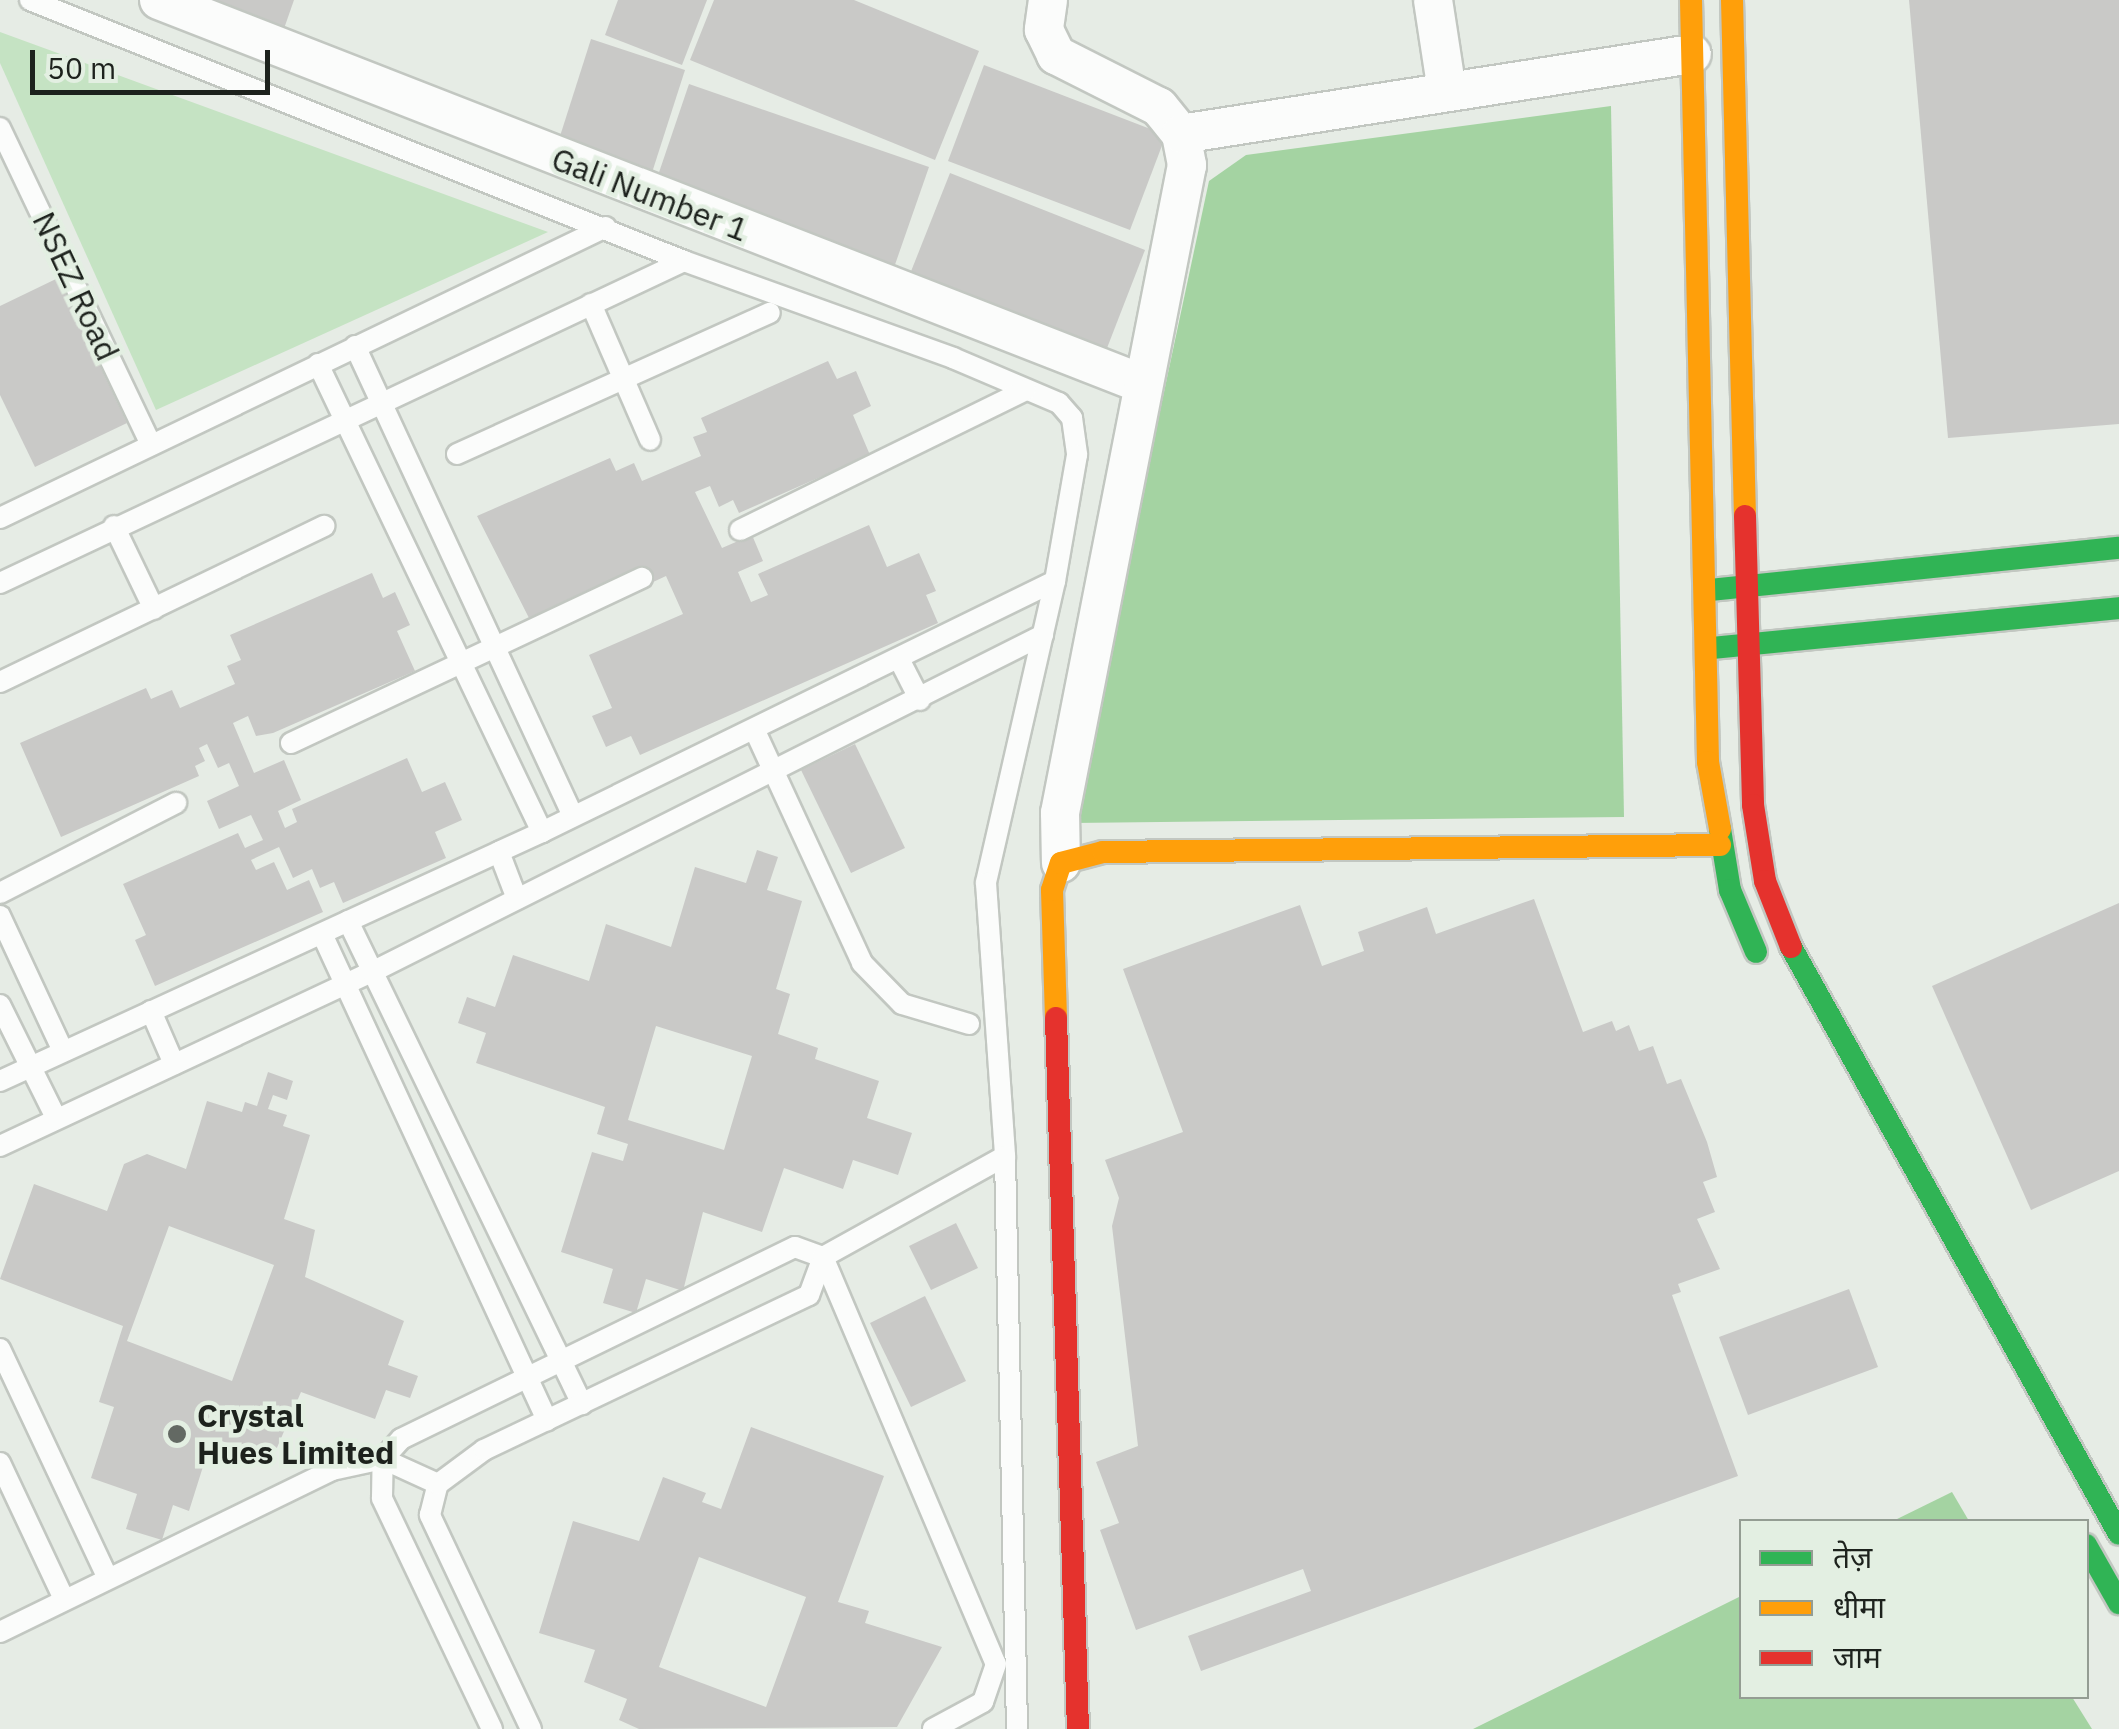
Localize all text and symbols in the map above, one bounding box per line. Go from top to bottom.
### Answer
scale bar [35,30,275,92]
text: 50 m [47,48,116,87]
street label: Gali Number 1 [547,139,753,249]
street label: NSEZ Road [25,206,127,366]
place label: Crystal Hues Limited [197,1397,394,1472]
marker: Crystal Hues Limited [166,1423,188,1445]
legend [1739,1519,2089,1699]
text: तेज़ [1833,1537,1872,1576]
text: धीमा [1833,1587,1885,1626]
text: जाम [1833,1637,1881,1676]

